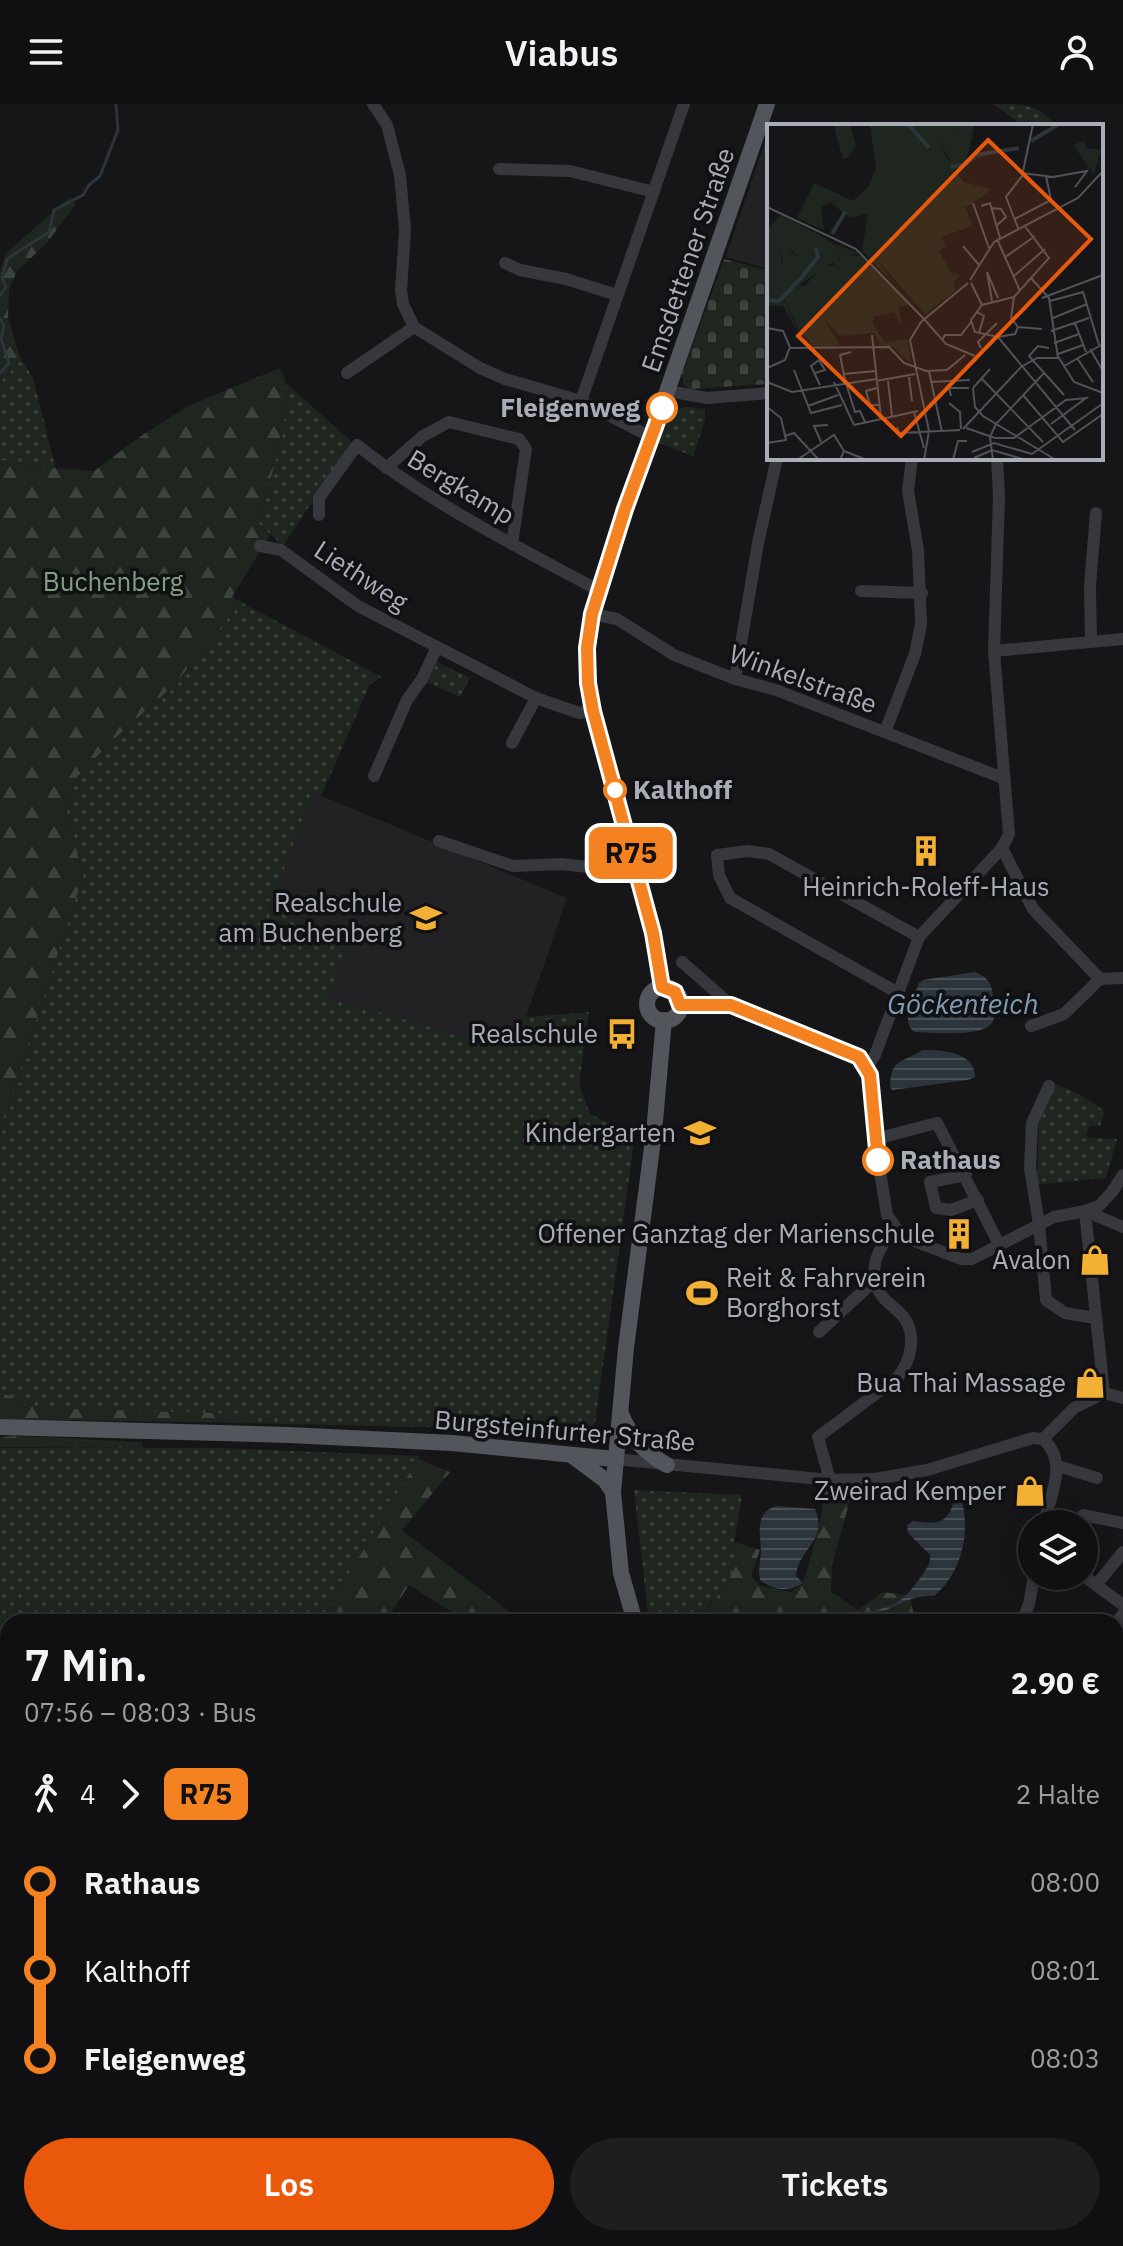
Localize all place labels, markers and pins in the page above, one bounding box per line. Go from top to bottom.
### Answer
place label: Fleigenweg [500,390,641,424]
marker: Fleigenweg [647,393,677,423]
place label: Kalthoff [633,772,733,806]
marker: Kalthoff [604,779,626,801]
building icon: Heinrich-Roleff-Haus [909,834,943,868]
place label: Heinrich-Roleff-Haus [802,869,1050,903]
place label: Realschule am Buchenberg [219,885,402,949]
school or university icon: Realschule am Buchenberg [409,901,443,935]
place label: Realschule [470,1016,598,1050]
bus stop icon: Realschule [605,1017,639,1051]
place label: Kindergarten [525,1115,676,1149]
school or university icon: Kindergarten [683,1116,717,1150]
place label: Rathaus [900,1142,1001,1176]
marker: Rathaus [863,1145,893,1175]
place label: Offener Ganztag der Marienschule [537,1216,935,1250]
building icon: Offener Ganztag der Marienschule [942,1217,976,1251]
place label: Avalon [992,1242,1071,1276]
shop icon: Avalon [1078,1243,1112,1277]
place label: Reit & Fahrverein Borghorst [726,1260,926,1324]
sports icon: Reit & Fahrverein Borghorst [685,1276,719,1310]
place label: Bua Thai Massage [856,1365,1066,1399]
shop icon: Bua Thai Massage [1073,1366,1107,1400]
place label: Zweirad Kemper [814,1473,1006,1507]
shop icon: Zweirad Kemper [1013,1474,1047,1508]

